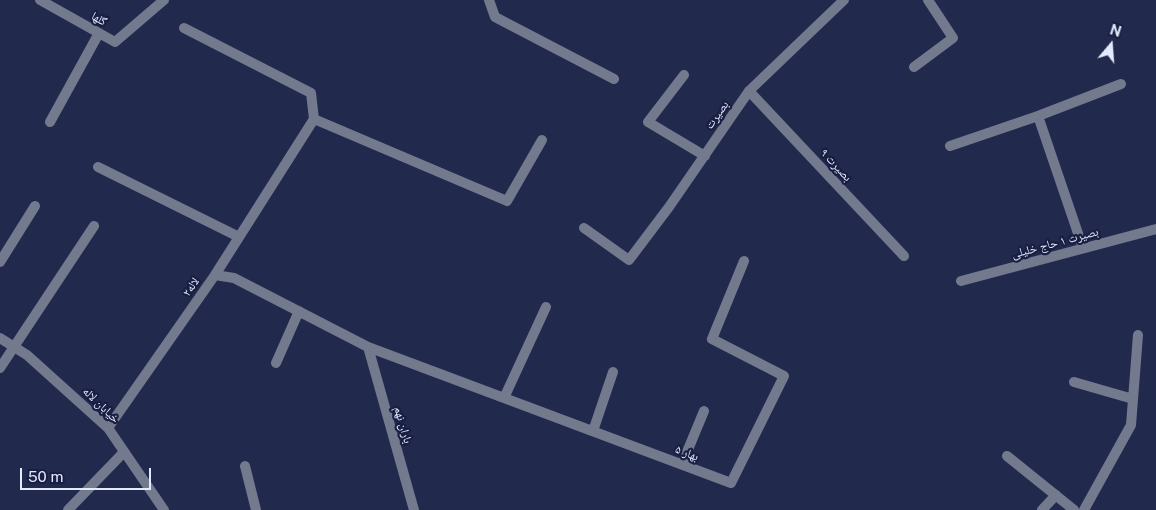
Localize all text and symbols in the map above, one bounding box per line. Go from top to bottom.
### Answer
street label: گلها [89,9,109,29]
north arrow [1086,20,1136,70]
text: N [1108,21,1123,40]
street label: بصیرت [702,98,732,132]
street label: بصیرت ۹ [817,146,855,184]
street label: بصیرت ۱ حاج خلیلی [1010,224,1100,262]
street label: لاله۲ [179,275,203,299]
street label: خیابان لاله [80,384,122,426]
street label: باران نهم [391,405,415,445]
street label: بهار ۵ [673,442,701,464]
scale bar [22,458,154,490]
text: 50 m [28,468,63,485]

